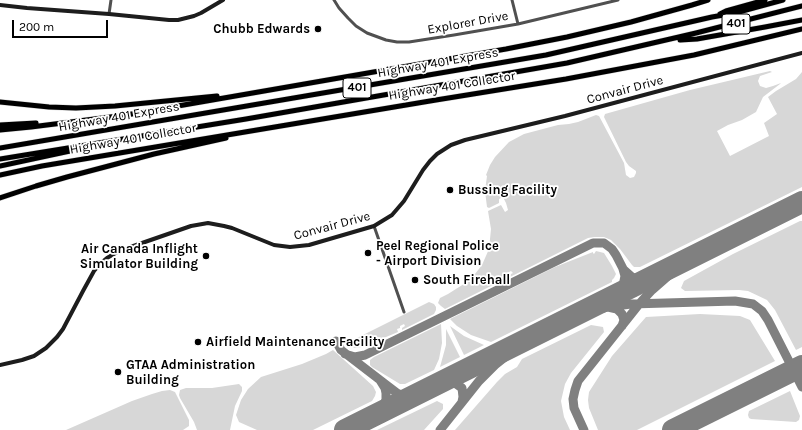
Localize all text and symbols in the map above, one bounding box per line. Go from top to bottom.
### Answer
street label: Explorer Drive [426,8,510,38]
scale bar [14,12,110,38]
road number: 401 [722,14,750,34]
text: 200 m [19,20,54,34]
place label: Chubb Edwards [213,21,310,37]
marker: Chubb Edwards [313,24,323,34]
street label: Highway 401 Express [376,45,500,81]
street label: Highway 401 Collector [387,68,517,104]
street label: Convair Drive [585,72,665,108]
road number: 401 [343,78,371,98]
street label: Highway 401 Express [57,99,181,135]
street label: Highway 401 Collector [68,120,198,158]
place label: Bussing Facility [458,182,557,198]
marker: Bussing Facility [445,185,455,195]
street label: Convair Drive [292,208,372,244]
place label: Peel Regional Police - Airport Division [376,238,499,269]
place label: Air Canada Inflight Simulator Building [80,241,198,272]
marker: Peel Regional Police - Airport Division [363,248,373,258]
marker: Air Canada Inflight Simulator Building [201,251,211,261]
place label: South Firehall [423,272,510,288]
marker: South Firehall [410,275,420,285]
place label: Airfield Maintenance Facility [206,334,384,350]
marker: Airfield Maintenance Facility [193,337,203,347]
place label: GTAA Administration Building [126,357,255,388]
marker: GTAA Administration Building [113,367,123,377]

